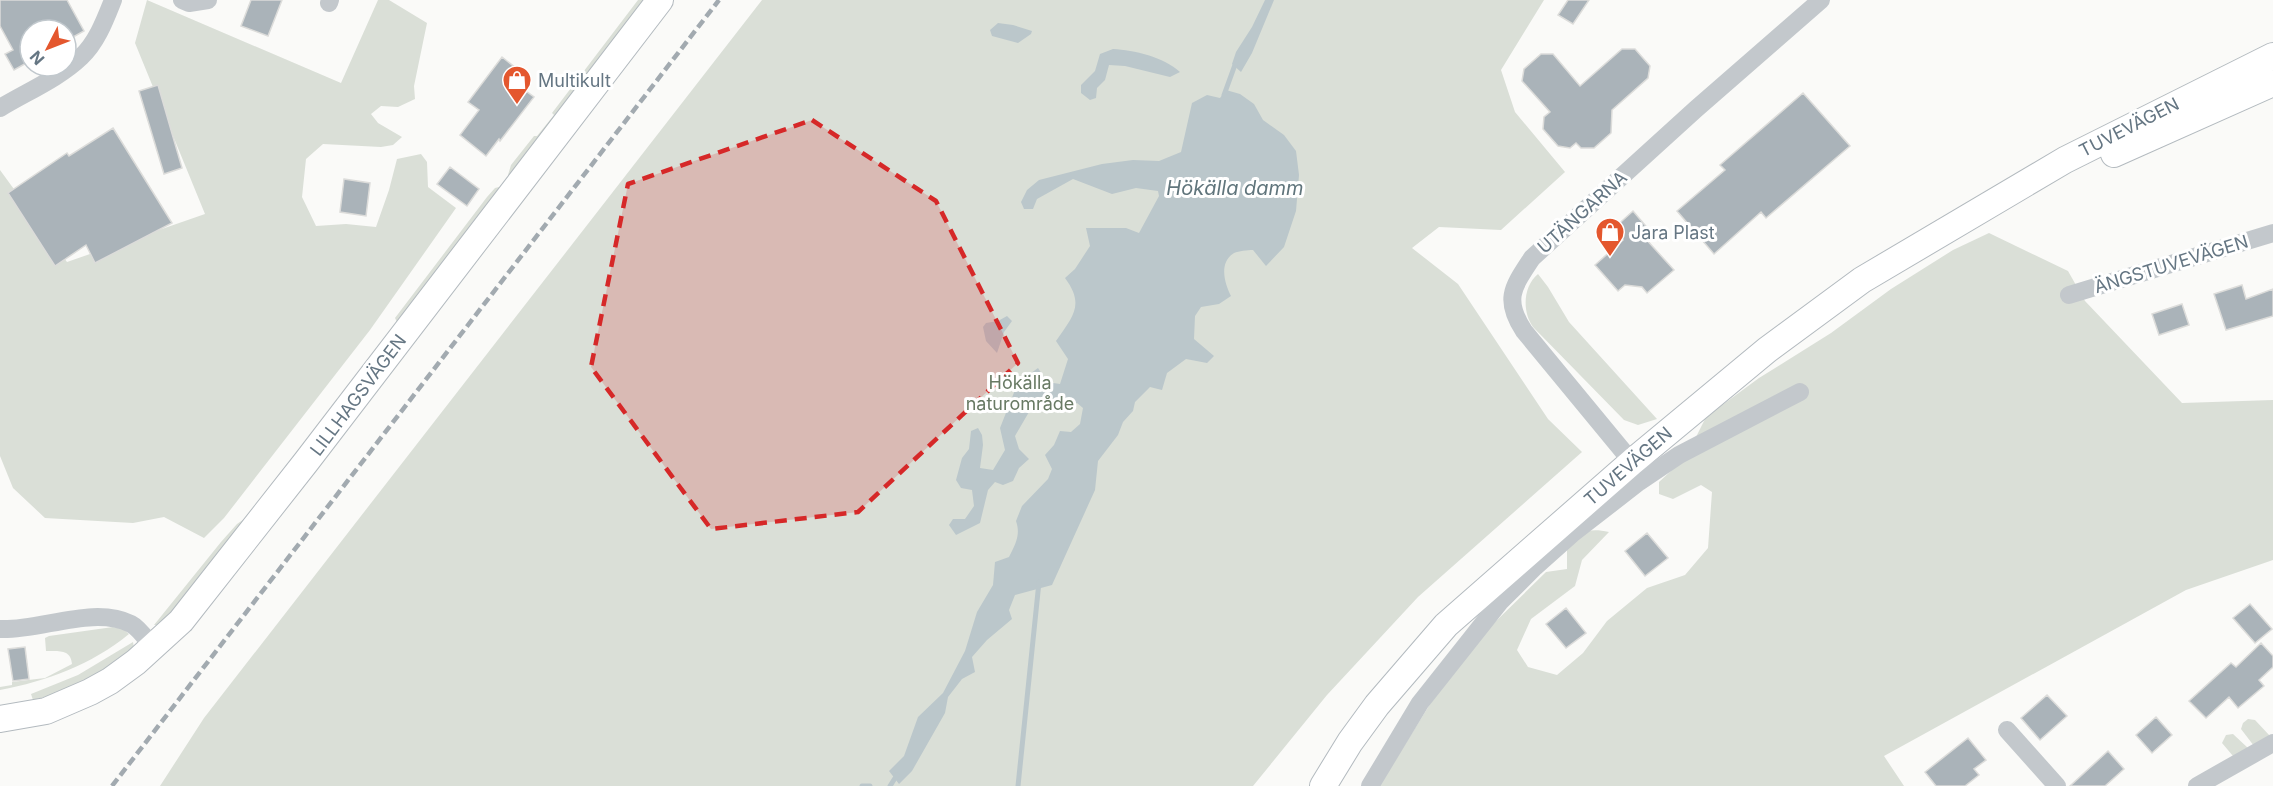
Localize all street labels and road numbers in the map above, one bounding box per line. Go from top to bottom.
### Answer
street label: TUVEVÄGEN [2075,92,2182,161]
street label: UTÄNGARNA [1533,166,1631,257]
street label: ÄNGSTUVEVÄGEN [2091,230,2251,297]
street label: LILLHAGSVÄGEN [305,330,410,460]
street label: TUVEVÄGEN [1579,422,1676,510]

